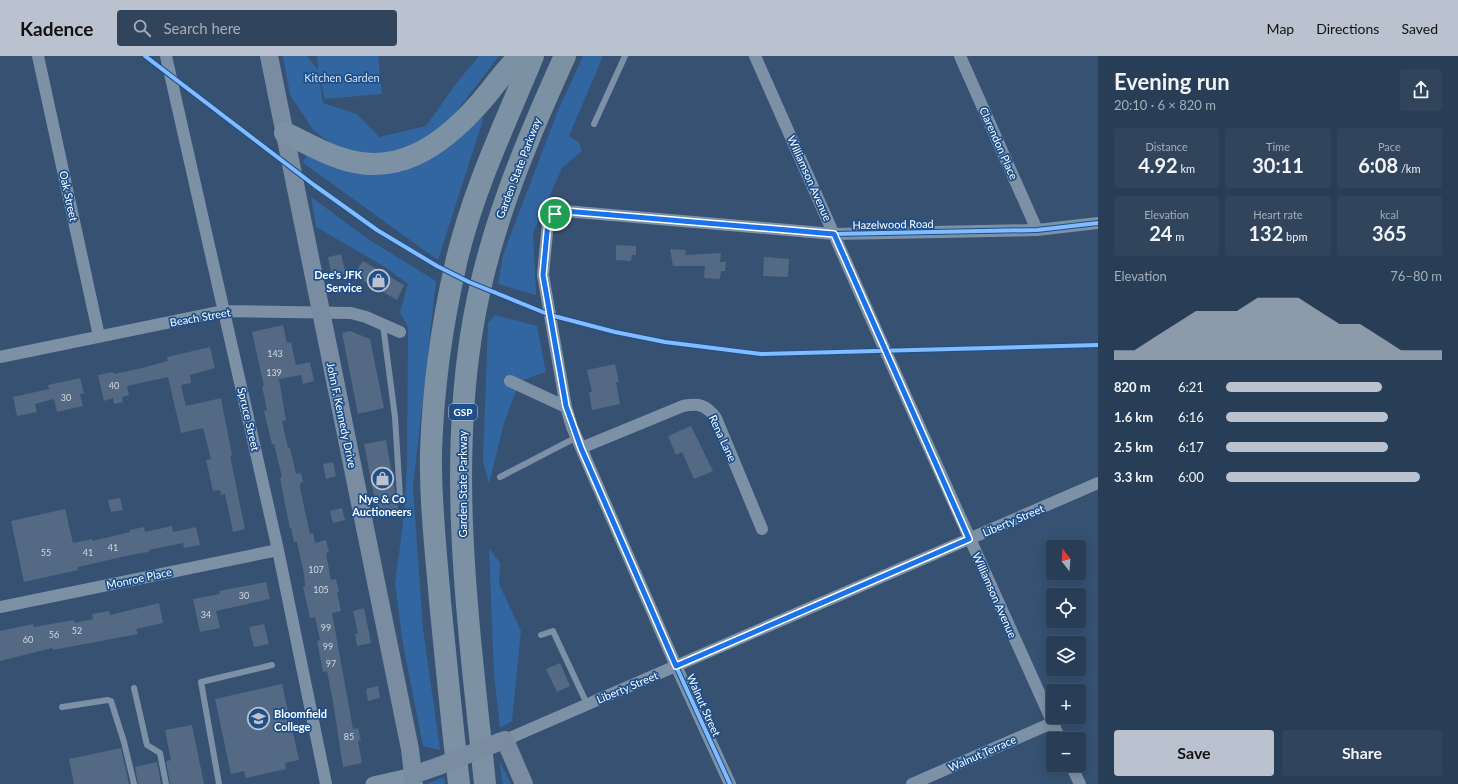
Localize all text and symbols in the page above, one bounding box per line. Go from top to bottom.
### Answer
search box [117,10,397,46]
text: Kadence [20,17,93,40]
icon: search [131,17,153,39]
text: Search here [163,19,241,37]
text: Map [1267,20,1294,37]
text: Directions [1316,20,1379,37]
text: Saved [1401,20,1438,37]
text: Evening run [1114,68,1230,95]
button: share [1400,69,1442,111]
park label: Kitchen Garden [304,71,380,84]
text: 20:10 · 6 × 820 m [1114,97,1216,113]
street label: Clarendon Place [977,105,1021,181]
street label: Garden State Parkway [493,115,543,220]
street label: Williamson Avenue [785,133,835,223]
text: Distance [1146,140,1188,153]
text: Time [1266,140,1290,153]
text: Pace [1378,140,1401,153]
text: 4.92 [1138,153,1178,177]
text: 30:11 [1252,153,1304,177]
text: 6:08 [1358,153,1398,177]
text: km [1178,162,1195,175]
text: /km [1398,162,1421,175]
street label: Oak Street [57,169,81,223]
pin [538,197,572,231]
icon: arrive [544,203,566,225]
text: Elevation [1144,208,1189,221]
text: Heart rate [1253,208,1303,221]
text: kcal [1380,208,1399,221]
street label: Hazelwood Road [852,217,934,231]
text: 24 [1149,221,1172,245]
text: 132 [1248,221,1283,245]
text: 365 [1372,221,1407,245]
text: m [1172,230,1184,243]
text: bpm [1283,230,1308,243]
shop icon: Dee's JFK Service [365,267,391,293]
place label: Dee's JFK Service [314,268,362,294]
text: Elevation [1114,268,1167,284]
text: 76–80 m [1390,268,1442,284]
street label: Beach Street [169,305,231,329]
house number: 143 [267,348,283,359]
street label: John F. Kennedy Drive [324,361,360,469]
house number: 139 [266,367,282,378]
text: 820 m [1114,379,1151,395]
text: 6:21 [1178,379,1204,395]
house number: 40 [109,380,119,391]
street label: Spruce Street [235,386,263,452]
house number: 30 [61,392,71,403]
road number: GSP [449,404,477,420]
text: 1.6 km [1114,409,1153,425]
text: 6:16 [1178,409,1204,425]
street label: Rena Lane [707,413,740,463]
street label: Garden State Parkway [456,430,469,537]
text: 2.5 km [1114,439,1153,455]
text: 6:17 [1178,439,1204,455]
shop icon: Nye & Co Auctioneers [369,465,395,491]
text: 3.3 km [1114,469,1153,485]
text: 6:00 [1178,469,1204,485]
place label: Nye & Co Auctioneers [351,492,412,518]
street label: Liberty Street [980,501,1046,539]
north arrow [1046,540,1086,580]
map controls [1046,540,1086,772]
house number: 41 [108,542,118,553]
house number: 55 [41,547,51,558]
house number: 41 [83,547,93,558]
street label: Williamson Avenue [970,550,1020,640]
house number: 107 [308,564,324,575]
street label: Monroe Place [105,565,173,591]
house number: 105 [313,584,329,595]
button: locate [1046,588,1086,628]
house number: 30 [239,590,249,601]
house number: 34 [201,609,211,620]
house number: 99 [321,622,331,633]
house number: 52 [72,625,82,636]
house number: 56 [49,629,59,640]
house number: 60 [23,634,33,645]
button: layers [1046,636,1086,676]
house number: 99 [323,641,333,652]
house number: 97 [326,658,336,669]
street label: Liberty Street [594,668,660,706]
street label: Walnut Street [684,672,724,738]
button: + [1046,684,1086,724]
school or university icon: Bloomfield College [245,706,271,732]
place label: Bloomfield College [274,707,327,733]
button: Save [1114,730,1274,776]
button: Share [1282,730,1442,776]
house number: 85 [344,731,354,742]
street label: Walnut Terrace [946,732,1018,774]
button: − [1046,732,1086,772]

